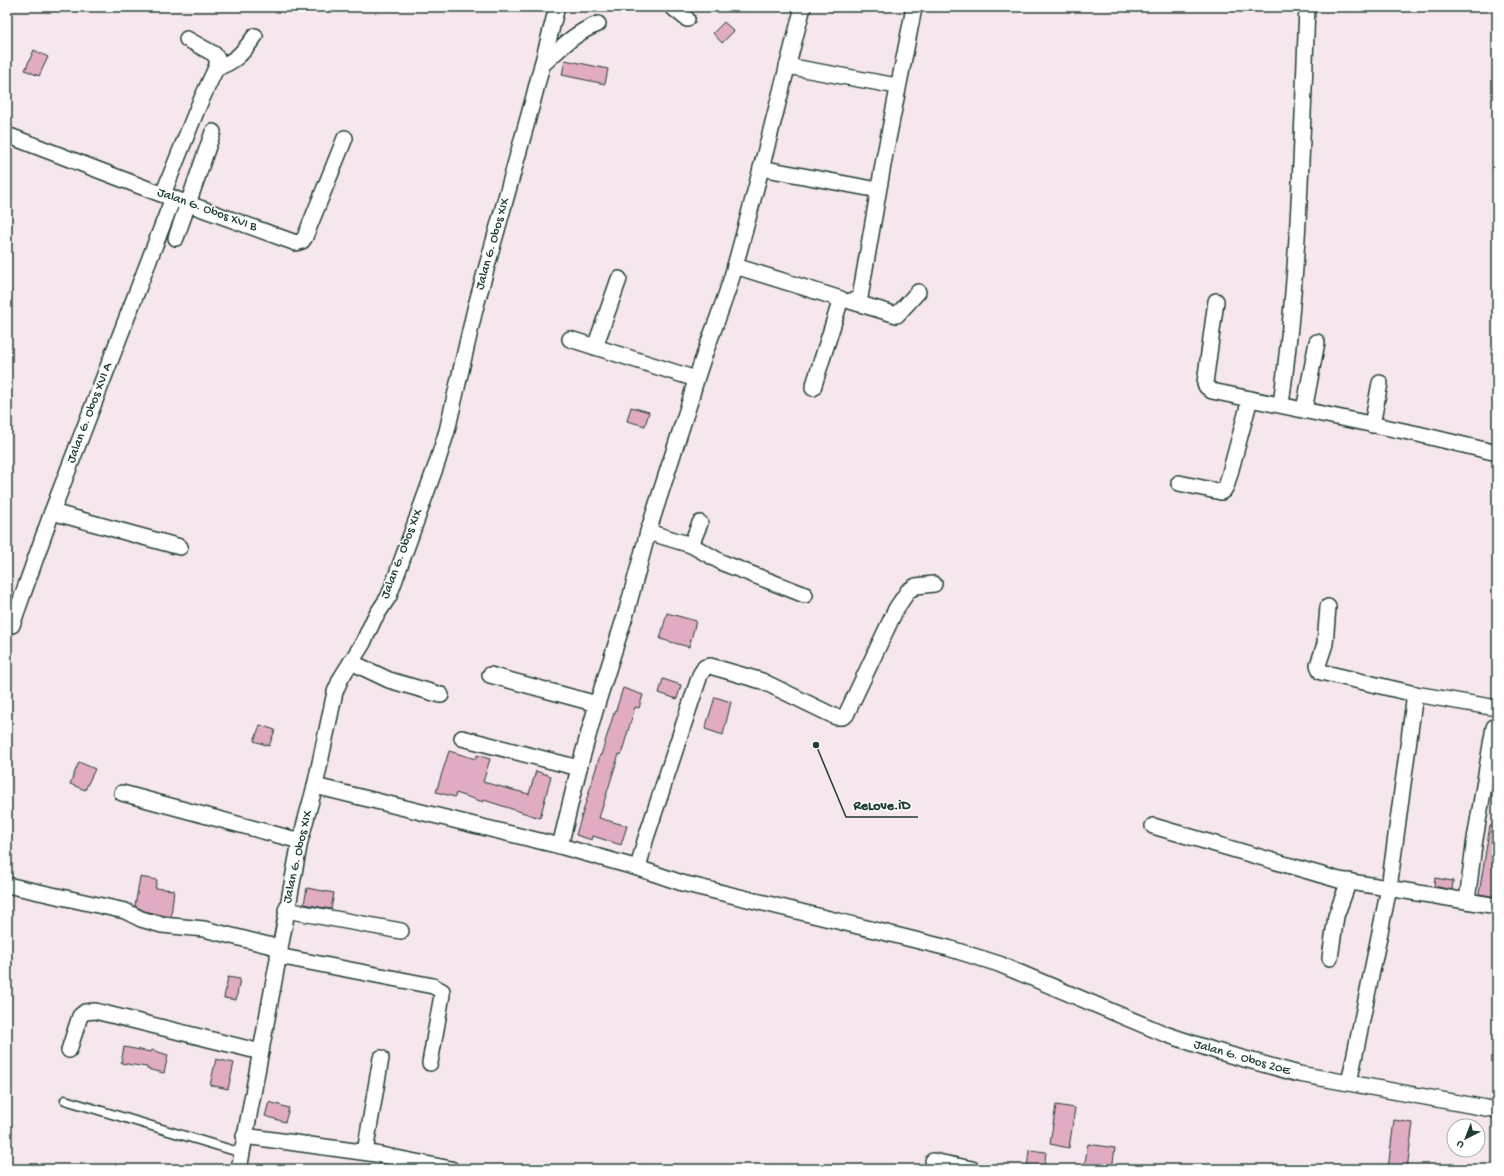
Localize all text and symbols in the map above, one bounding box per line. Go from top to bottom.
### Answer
street label: Jalan G. Obos XVI B [155,185,259,235]
street label: Jalan G. Obos XIX [473,195,514,292]
street label: Jalan G. Obos XVI A [64,360,116,465]
street label: Jalan G. Obos XIX [378,506,426,601]
callout: ReLove.iD [846,791,918,817]
text: ReLove.iD [853,798,911,815]
street label: Jalan G. Obos XIX [280,808,316,905]
street label: Jalan G. Obos 20E [1192,1037,1293,1079]
north arrow [1446,1118,1486,1158]
text: U [1454,1137,1467,1151]

